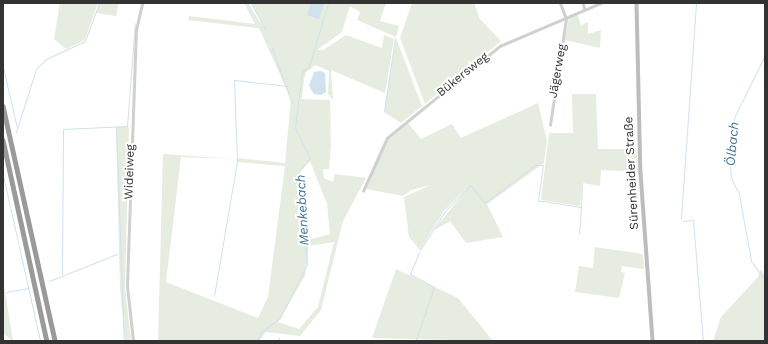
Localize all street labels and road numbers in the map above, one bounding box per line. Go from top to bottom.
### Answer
street label: Jägerweg [546,43,570,99]
street label: Bükersweg [434,50,492,100]
street label: Sürenheider Straße [622,116,642,230]
street label: Wideiweg [122,144,138,200]

